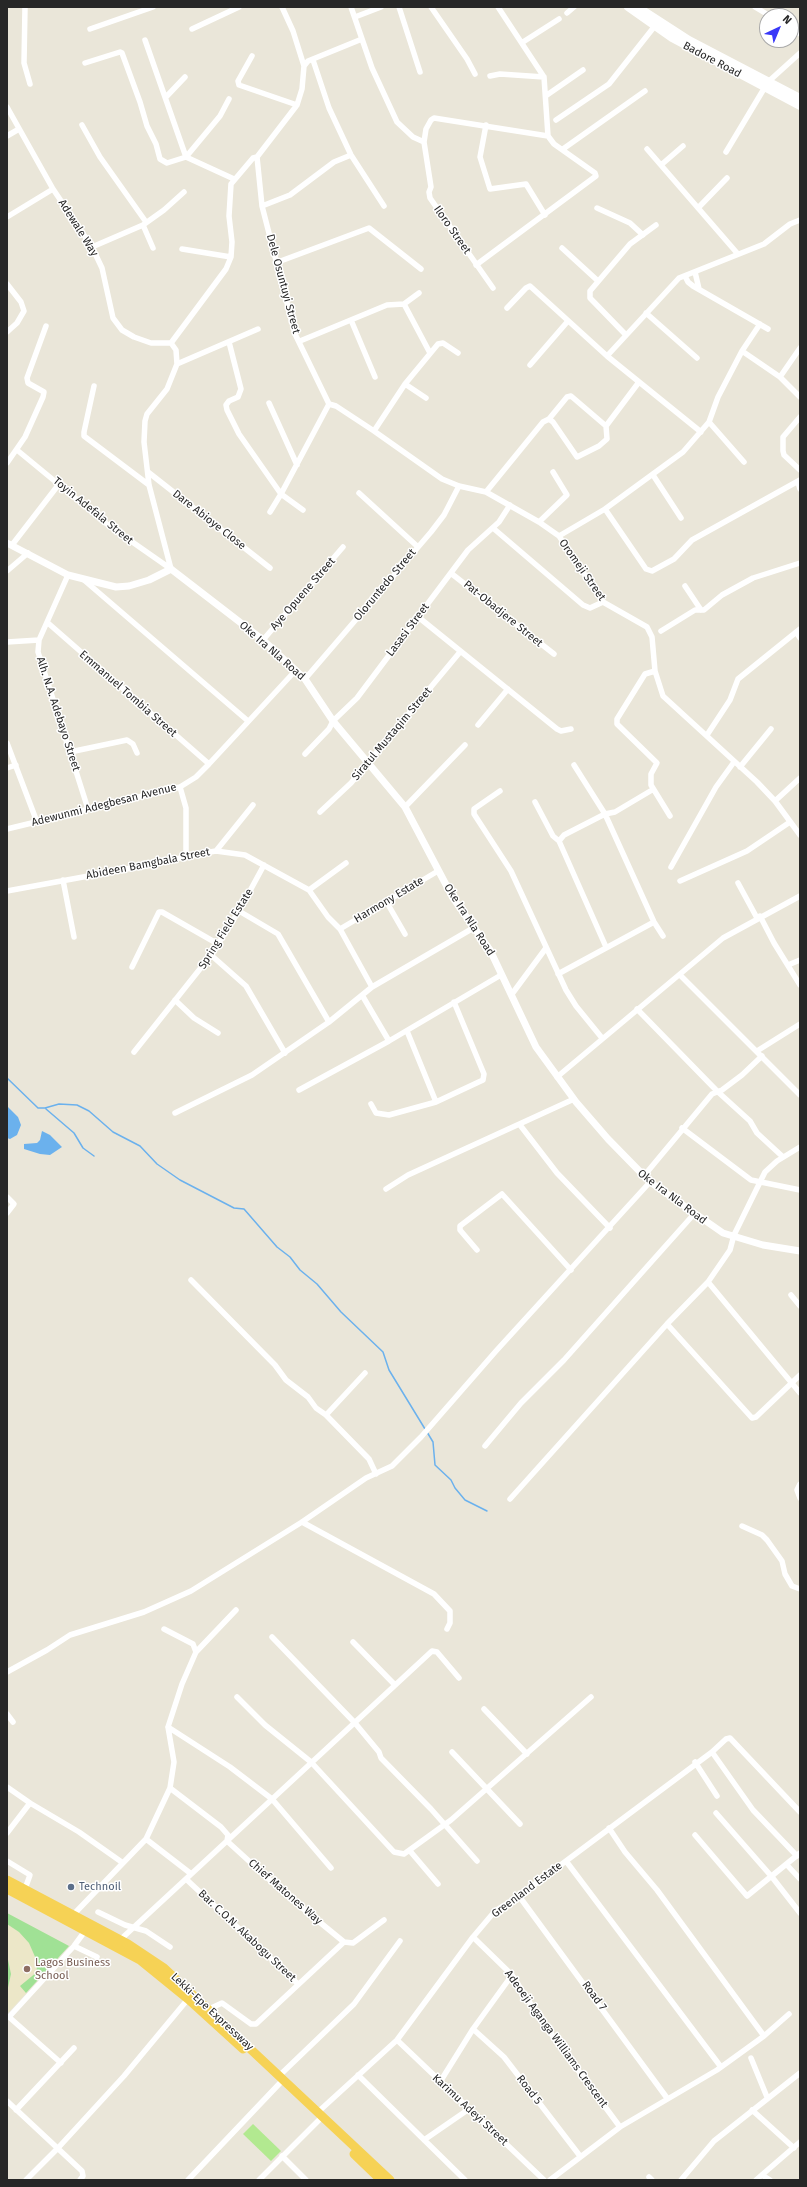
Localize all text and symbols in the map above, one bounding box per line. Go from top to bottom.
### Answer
north arrow [759,8,799,48]
text: N [780,13,794,27]
street label: Badore Road [681,39,743,81]
street label: Adewale Way [55,197,101,259]
street label: Iloro Street [431,203,473,257]
street label: Dele Osuntuyi Street [263,233,303,335]
street label: Toyin Adefala Street [50,475,136,547]
street label: Dare Abioye Close [170,487,248,553]
street label: Oromeji Street [556,537,608,603]
street label: Oloruntedo Street [351,546,419,624]
street label: Aye Opuene Street [268,555,338,633]
street label: Pat-Obadjere Street [461,578,545,650]
street label: Lasasi Street [384,601,432,659]
street label: Oke Ira Nla Road [236,619,308,683]
street label: Emmanuel Tombia Street [77,648,179,740]
street label: Alh. N.A. Adebayo Street [33,655,83,773]
street label: Siratul Mustaqim Street [349,685,435,783]
street label: Adewunmi Adegbesan Avenue [30,781,178,829]
street label: Abideen Bamgbala Street [85,846,211,882]
street label: Harmony Estate [352,874,426,926]
street label: Oke Ira Nla Road [441,882,497,958]
street label: Spring Field Estate [196,886,256,972]
street label: Oke Ira Nla Road [635,1167,709,1227]
street label: Chief Matones Way [245,1856,325,1928]
street label: Greenland Estate [489,1859,565,1921]
place label: Technoil [79,1880,121,1894]
marker: Technoil [66,1882,76,1892]
street label: Bar. C.O.N. Akabogu Street [195,1887,299,1985]
place label: Lagos Business School [35,1956,110,1982]
marker: Lagos Business School [22,1964,32,1974]
street label: Adeoeji Aganga Williams Crescent [502,1968,610,2110]
street label: Lekki-Epe Expressway [168,1970,256,2054]
street label: Road 7 [579,1979,609,2013]
street label: Karimu Adeyi Street [429,2072,511,2148]
street label: Road 5 [513,2073,545,2107]

